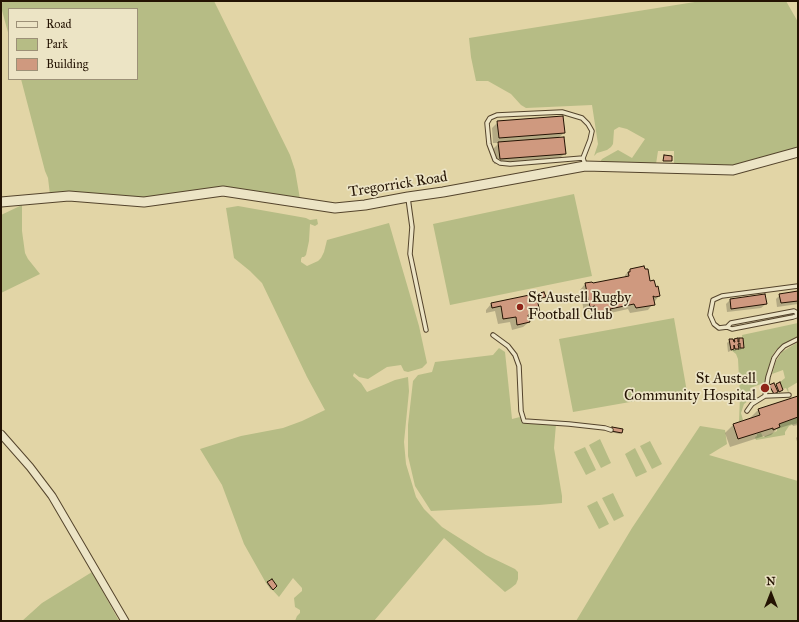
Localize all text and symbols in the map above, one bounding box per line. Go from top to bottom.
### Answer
legend [8,8,138,80]
text: Road [46,17,72,31]
text: Park [46,37,68,51]
text: Building [46,57,88,71]
street label: Tregorrick Road [347,168,449,202]
place label: St Austell Rugby Football Club [528,289,631,324]
marker: St Austell Rugby Football Club [515,302,525,312]
place label: St Austell Community Hospital [624,370,756,405]
marker: St Austell Community Hospital [759,382,771,394]
north arrow [751,574,791,614]
text: N [766,575,776,588]

